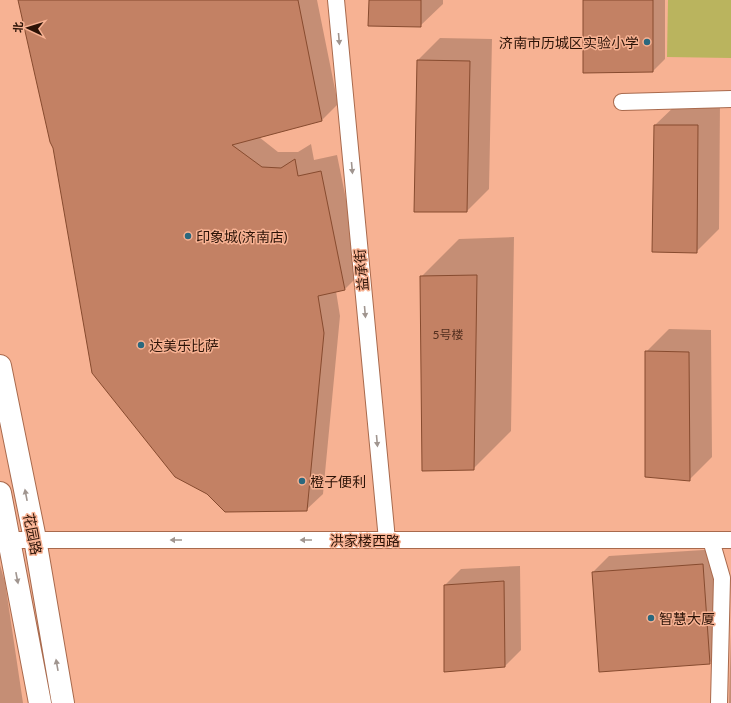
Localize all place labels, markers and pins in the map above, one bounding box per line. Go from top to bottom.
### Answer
place label: 济南市历城区实验小学 [499,34,639,51]
marker: 济南市历城区实验小学 [642,37,652,47]
place label: 印象城(济南店) [196,228,288,245]
marker: 印象城(济南店) [183,231,193,241]
place label: 达美乐比萨 [149,337,219,354]
marker: 达美乐比萨 [136,340,146,350]
place label: 橙子便利 [310,473,366,490]
marker: 橙子便利 [297,476,307,486]
place label: 智慧大厦 [659,610,715,627]
marker: 智慧大厦 [646,613,656,623]

